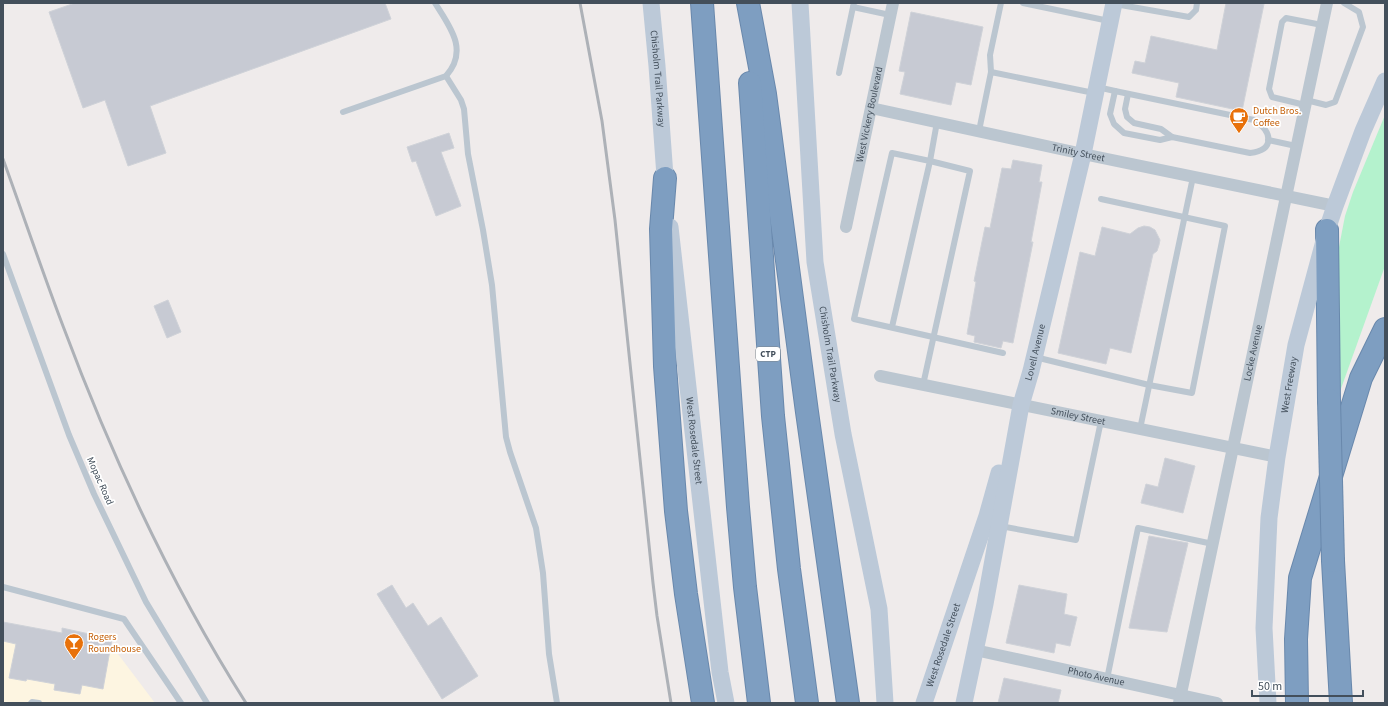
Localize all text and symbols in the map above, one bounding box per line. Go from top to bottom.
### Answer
street label: Chisholm Trail Parkway [647,30,668,128]
street label: West Vickery Boulevard [853,65,886,164]
place label: Dutch Bros. Coffee [1253,104,1301,130]
cafe icon: Dutch Bros. Coffee [1228,106,1250,134]
street label: Trinity Street [1050,140,1107,165]
street label: Chisholm Trail Parkway [815,305,845,404]
street label: Lovell Avenue [1022,323,1049,382]
street label: Locke Avenue [1240,323,1266,382]
road number: CTP [756,347,780,361]
street label: West Freeway [1278,355,1301,414]
street label: West Rosedale Street [682,396,706,486]
street label: Smiley Street [1049,404,1107,429]
street label: Mopac Road [83,455,117,507]
street label: West Rosedale Street [923,601,964,689]
place label: Rogers Roundhouse [88,630,141,656]
bar icon: Rogers Roundhouse [63,632,85,660]
street label: Photo Avenue [1066,663,1126,690]
scale bar [1252,672,1363,698]
text: 50 m [1258,678,1282,695]

